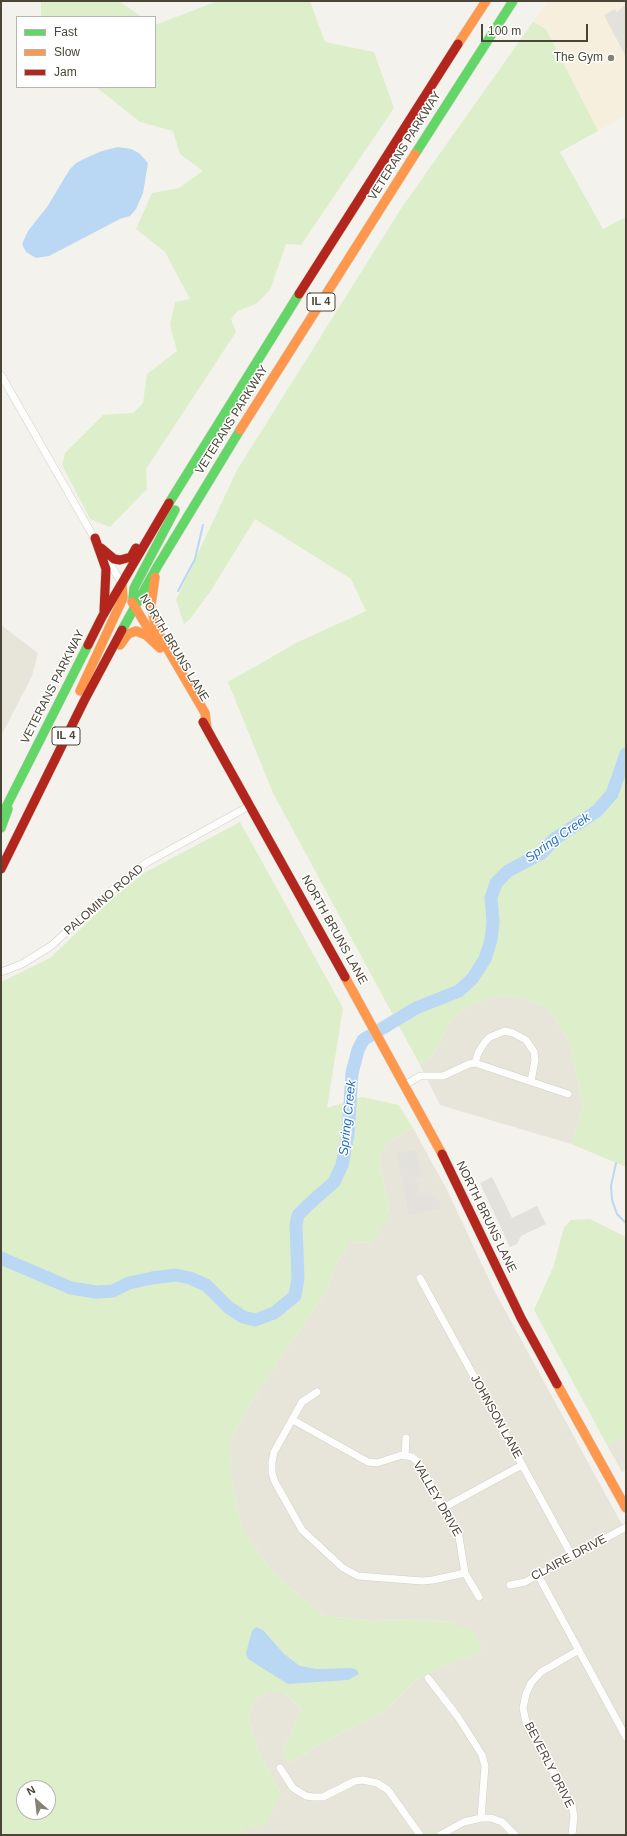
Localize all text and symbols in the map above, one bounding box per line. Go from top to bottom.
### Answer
legend [16,16,156,88]
scale bar [483,16,590,42]
text: 100 m [488,24,521,38]
text: Fast [54,25,77,39]
text: Slow [54,45,80,59]
place label: The Gym [554,51,603,65]
marker: The Gym [606,53,616,63]
text: Jam [54,65,77,79]
street label: VETERANS PARKWAY [366,89,444,203]
road number: IL 4 [307,293,335,311]
street label: VETERANS PARKWAY [193,363,271,477]
street label: NORTH BRUNS LANE [136,592,212,704]
street label: VETERANS PARKWAY [18,628,88,746]
road number: IL 4 [52,727,80,745]
water label: Spring Creek [522,810,594,866]
street label: PALOMINO ROAD [61,862,147,938]
street label: NORTH BRUNS LANE [298,873,370,987]
water label: Spring Creek [336,1079,360,1157]
street label: NORTH BRUNS LANE [453,1159,519,1275]
street label: JOHNSON LANE [467,1373,525,1461]
street label: VALLEY DRIVE [410,1459,464,1539]
street label: CLAIRE DRIVE [529,1532,609,1584]
street label: BEVERLY DRIVE [521,1720,577,1810]
north arrow [16,1780,56,1820]
text: N [25,1783,37,1797]

